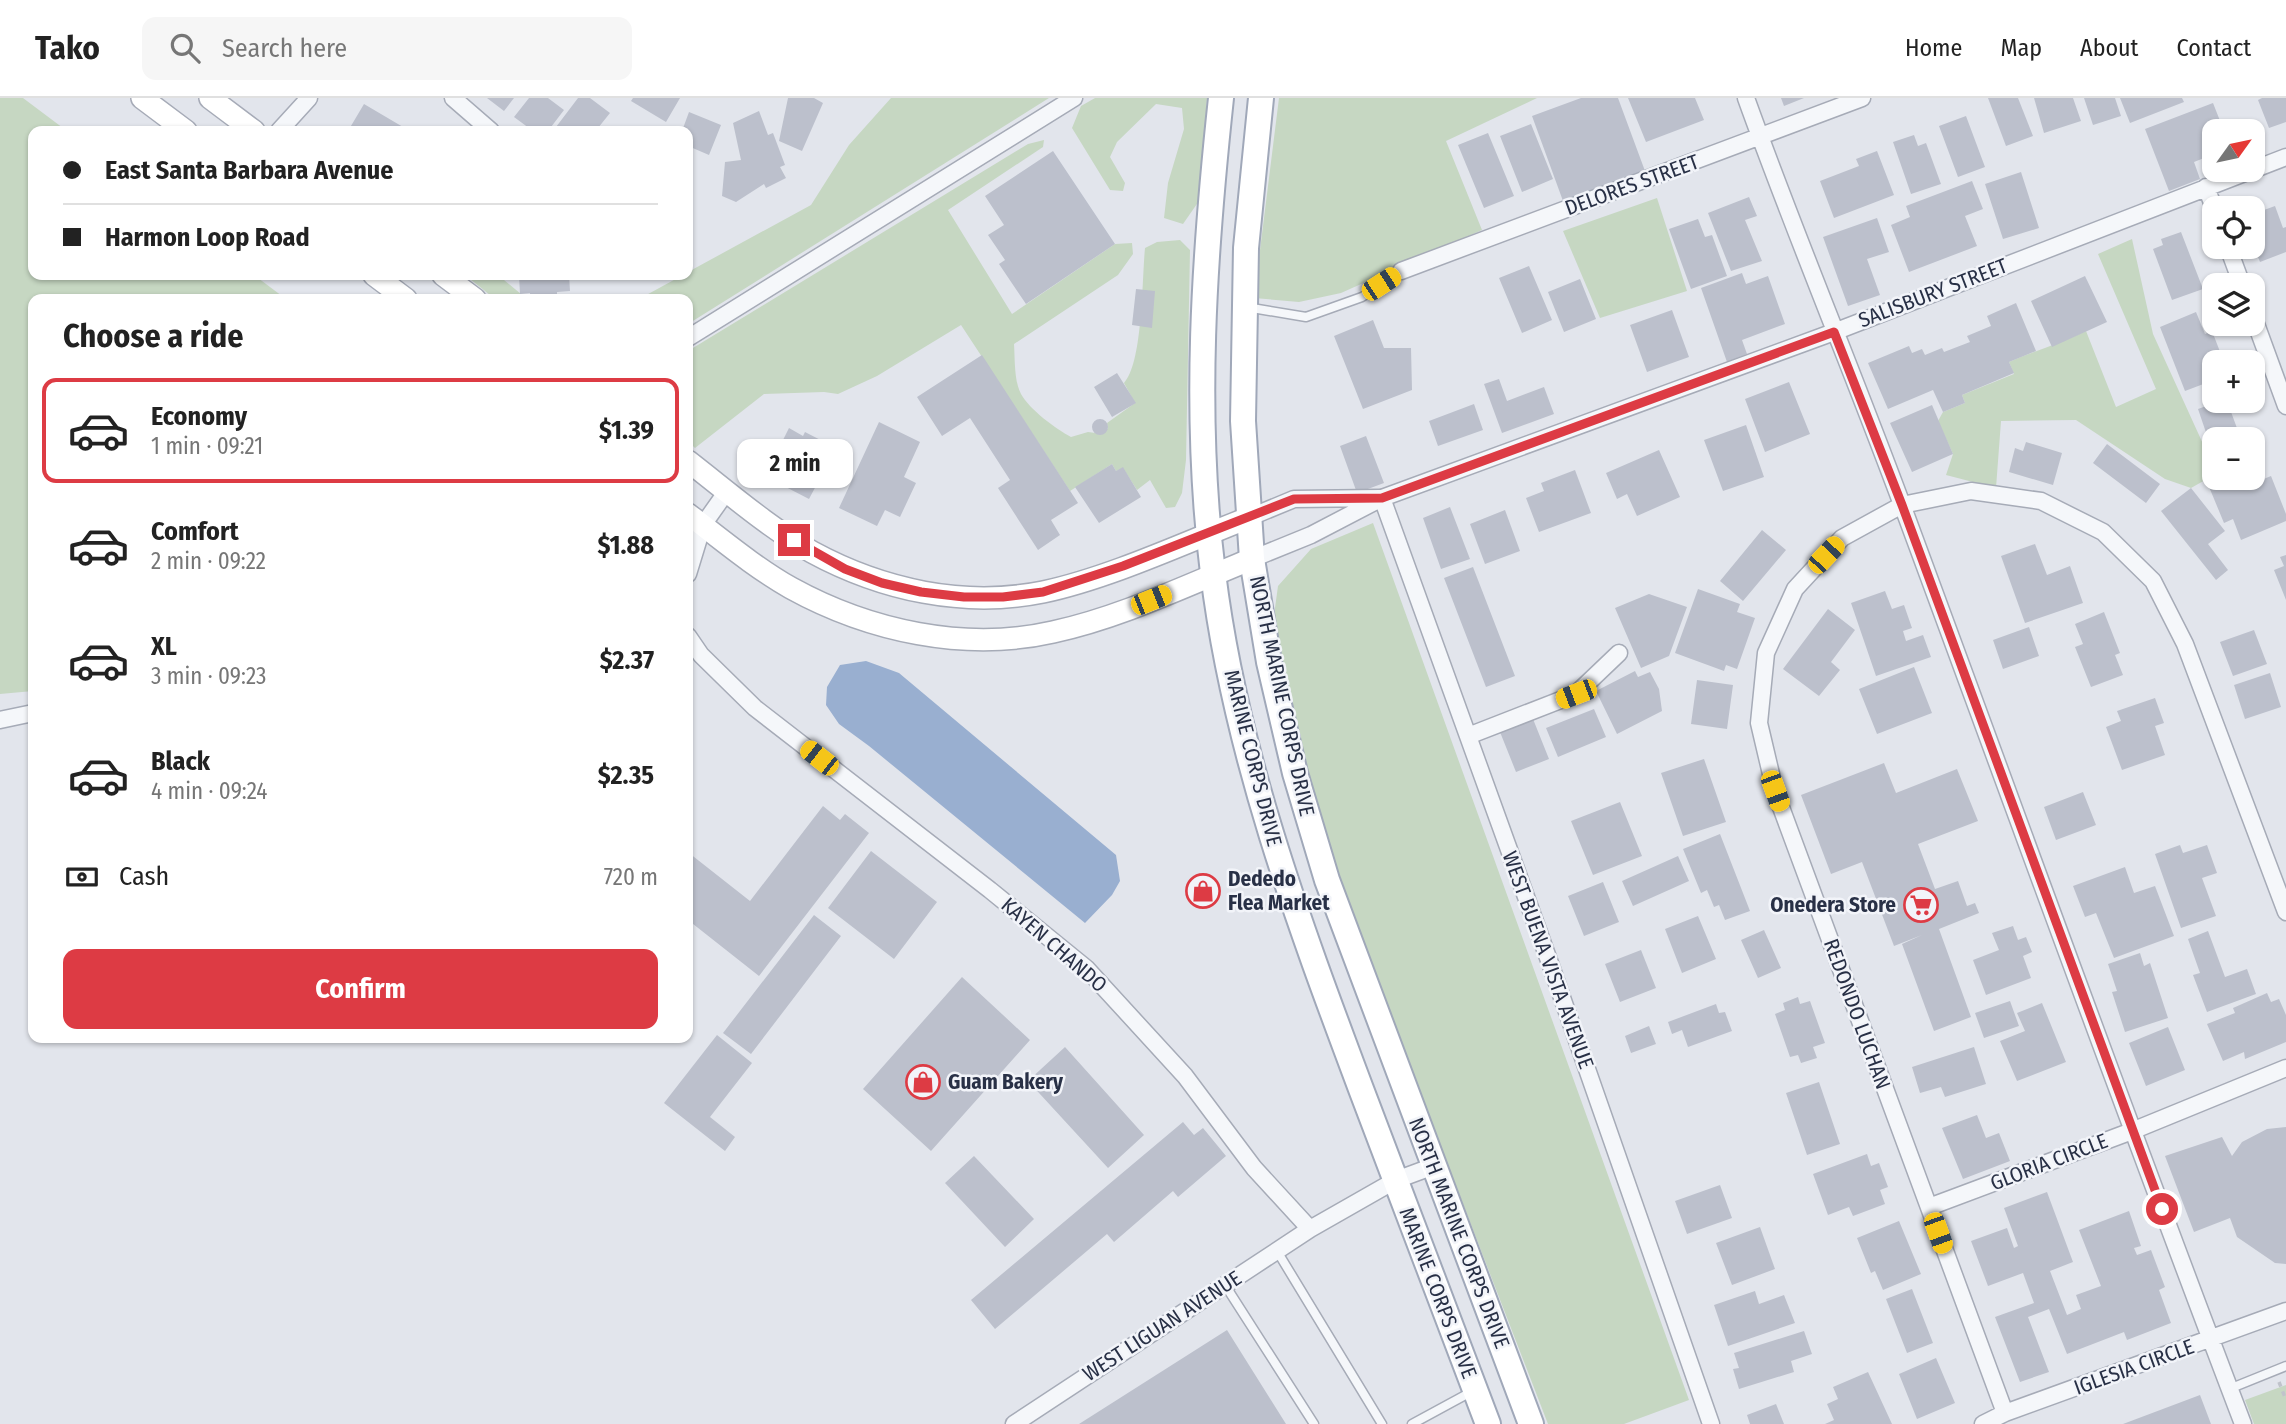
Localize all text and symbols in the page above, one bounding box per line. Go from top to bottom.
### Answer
search box [142,17,632,80]
text: Tako [35,28,100,68]
icon: search [166,29,204,67]
text: Search here [222,33,347,64]
text: Home [1905,34,1962,62]
text: Map [2000,34,2042,62]
text: About [2080,34,2138,62]
text: Contact [2176,34,2251,62]
north arrow [2202,119,2264,182]
map controls [2202,119,2265,490]
street label: DELORES STREET [1562,149,1703,221]
text: East Santa Barbara Avenue [105,155,394,186]
button: locate [2202,196,2265,259]
text: Harmon Loop Road [105,222,310,253]
street label: SALISBURY STREET [1855,253,2011,333]
car [1358,264,1405,304]
button: layers [2202,273,2265,336]
text: Choose a ride [63,317,244,355]
button: + [2202,350,2265,413]
icon: car [67,399,130,462]
text: Economy [151,401,247,432]
text: $1.39 [599,415,654,446]
button: − [2202,427,2265,490]
text: 1 min · 09:21 [151,432,263,460]
callout: 2 min [736,438,852,488]
text: 2 min [770,449,821,477]
icon: car [67,514,130,577]
text: Comfort [151,516,239,547]
route end [778,524,810,556]
text: $1.88 [598,530,654,561]
car [1804,532,1849,578]
text: 2 min · 09:22 [151,547,266,575]
street label: NORTH MARINE CORPS DRIVE [1244,573,1320,819]
car [1128,582,1175,618]
icon: car [67,629,130,692]
text: XL [151,631,177,662]
text: $2.37 [600,645,654,676]
text: 3 min · 09:23 [151,662,266,690]
street label: MARINE CORPS DRIVE [1219,667,1287,849]
car [1553,677,1600,711]
car [796,737,843,779]
icon: car [67,744,130,807]
text: Black [151,746,210,777]
text: $2.35 [598,760,654,791]
car [1758,768,1793,814]
text: 4 min · 09:24 [151,777,268,805]
street label: WEST BUENA VISTA AVENUE [1497,848,1599,1072]
icon: cash [63,858,101,896]
text: Cash [119,861,169,892]
text: 720 m [604,863,658,891]
place label: Dededo Flea Market [1228,866,1330,916]
shop icon: Dededo Flea Market [1184,872,1222,910]
supermarket icon: Onedera Store [1902,886,1940,924]
street label: KAYEN CHANDO [996,892,1112,998]
place label: Onedera Store [1770,892,1896,918]
street label: REDONDO LUCHAN [1818,935,1896,1093]
button: Confirm [63,949,658,1029]
shop icon: Guam Bakery [904,1063,942,1101]
place label: Guam Bakery [948,1069,1064,1095]
street label: NORTH MARINE CORPS DRIVE [1403,1114,1515,1352]
street label: GLORIA CIRCLE [1987,1128,2112,1196]
route start [2146,1193,2178,1225]
street label: MARINE CORPS DRIVE [1394,1204,1482,1382]
car [1921,1210,1956,1256]
street label: WEST LIGUAN AVENUE [1078,1265,1246,1387]
street label: IGLESIA CIRCLE [2071,1333,2198,1401]

